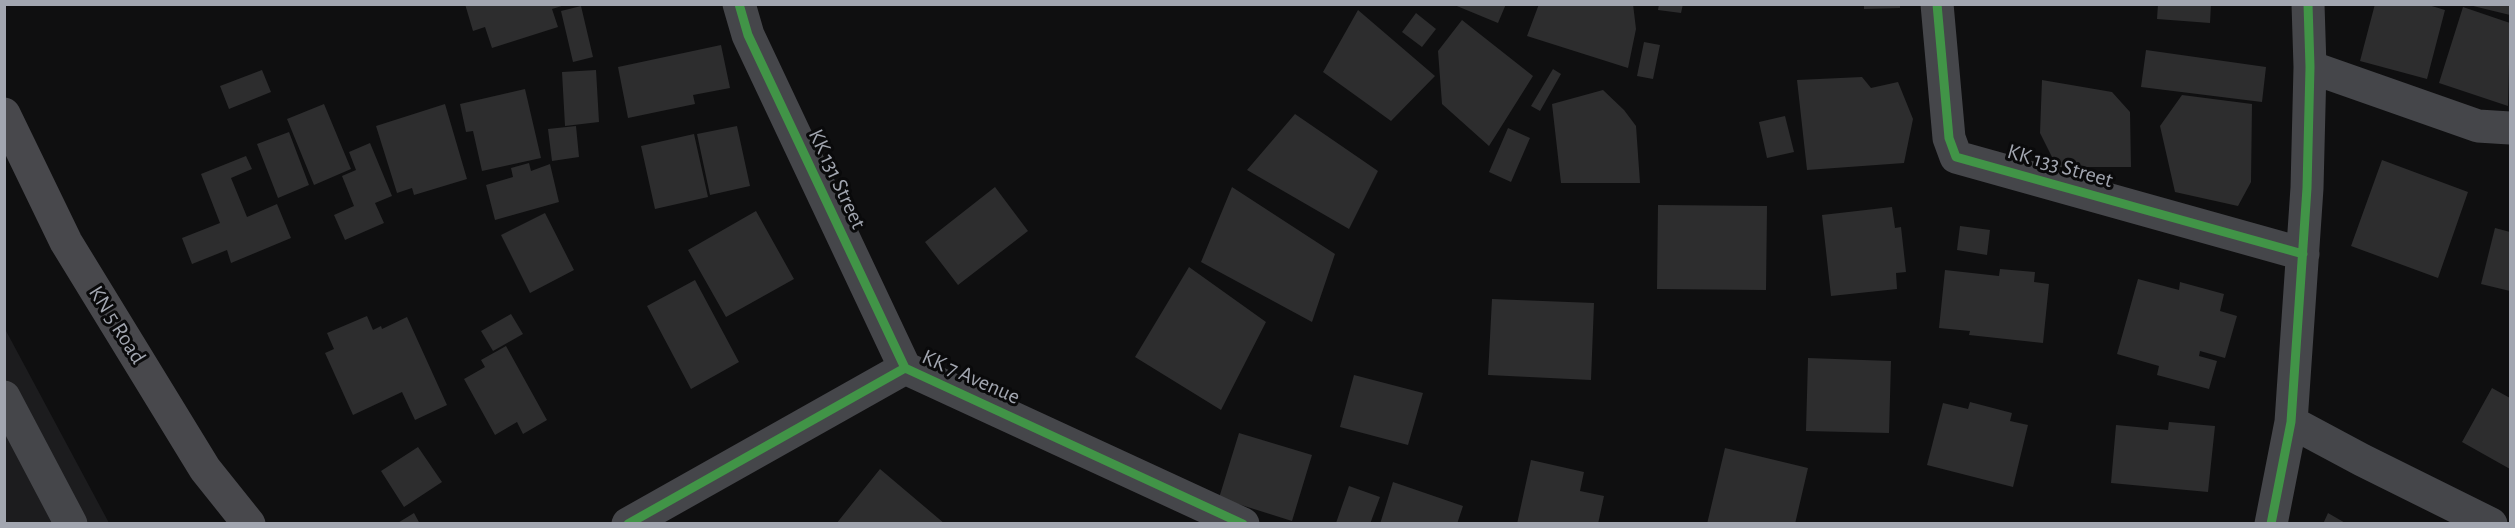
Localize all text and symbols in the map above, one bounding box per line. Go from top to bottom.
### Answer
street label: KK 131 Street [802,125,872,233]
street label: KK 133 Street [2004,138,2116,194]
street label: KN 5 Road [83,281,151,369]
street label: KK 7 Avenue [918,344,1024,410]

